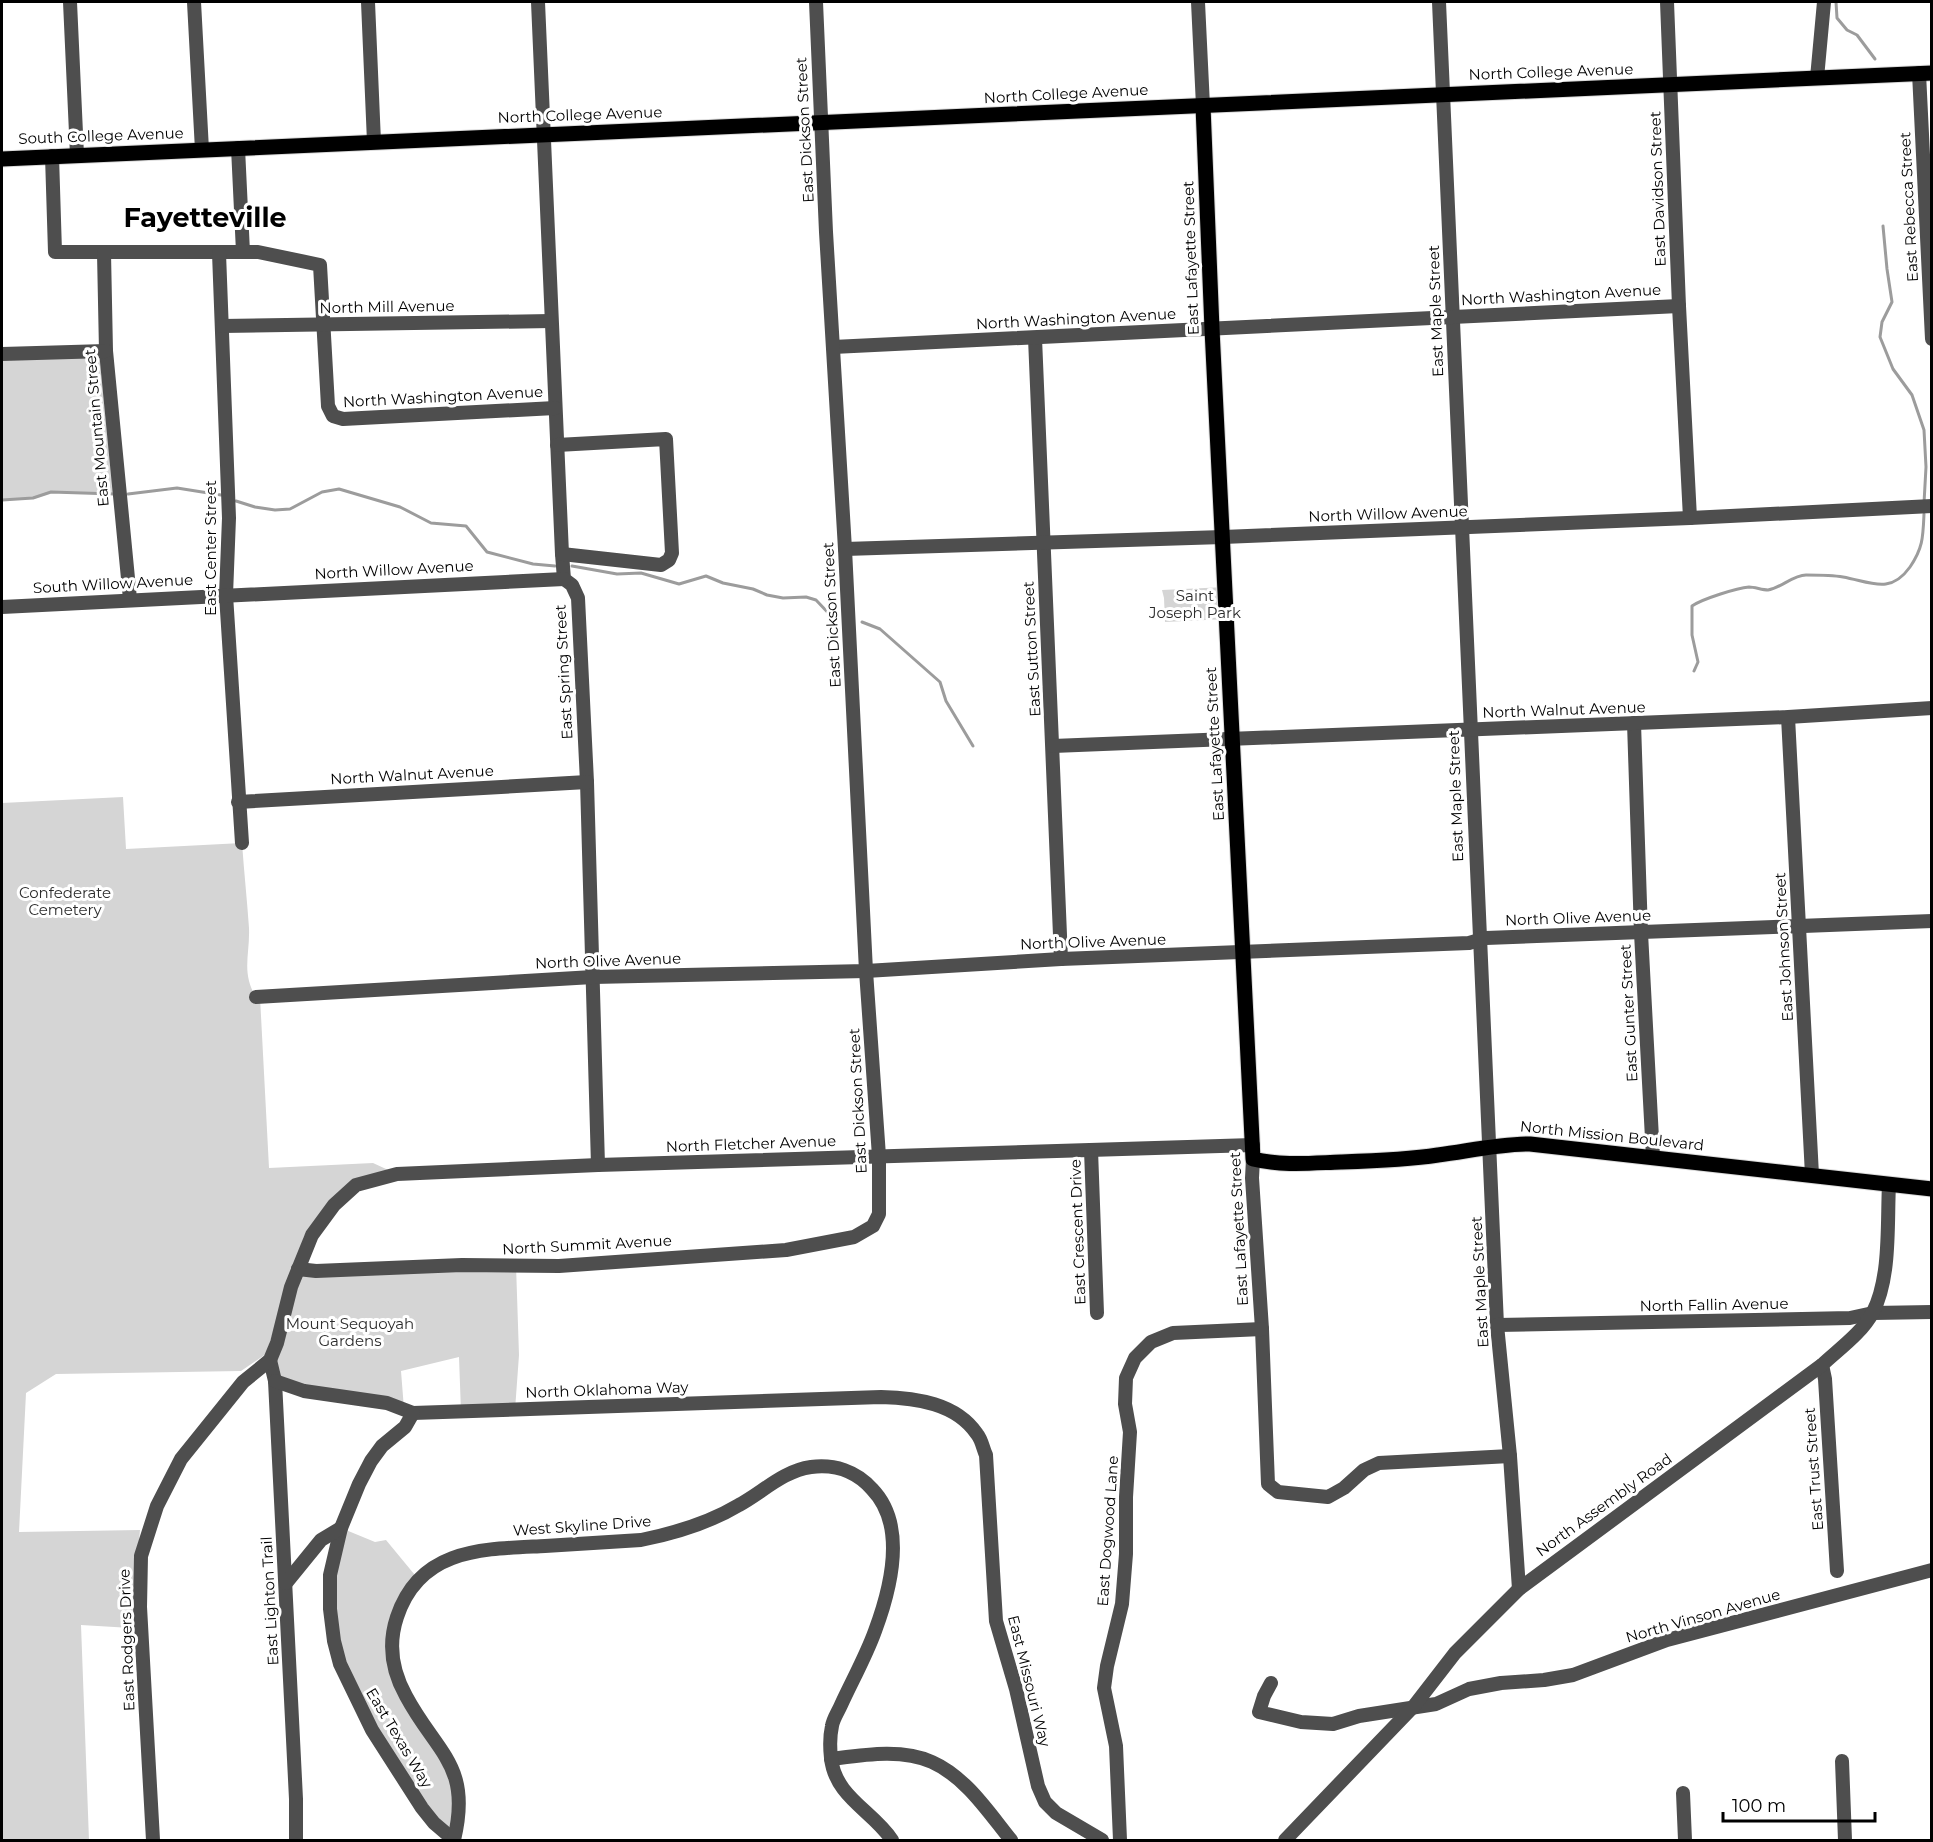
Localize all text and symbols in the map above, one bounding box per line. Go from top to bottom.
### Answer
street label: East Dickson Street [791,57,818,203]
street label: North College Avenue [1468,59,1634,84]
street label: North College Avenue [983,80,1149,107]
street label: North College Avenue [497,102,663,127]
street label: East Davidson Street [1645,111,1670,267]
street label: South College Avenue [18,123,184,148]
street label: East Rebecca Street [1895,132,1922,282]
street label: East Lafayette Street [1178,181,1203,335]
district label: Fayetteville [123,201,287,234]
street label: East Maple Street [1424,245,1447,377]
street label: North Washington Avenue [1460,280,1662,309]
street label: North Mill Avenue [319,296,455,317]
street label: North Washington Avenue [975,304,1177,333]
street label: East Mountain Street [80,348,113,508]
street label: North Washington Avenue [342,382,544,411]
street label: East Center Street [201,480,220,616]
street label: North Willow Avenue [1308,501,1468,526]
street label: East Dickson Street [818,542,845,688]
street label: North Willow Avenue [314,556,474,583]
street label: South Willow Avenue [32,570,194,597]
street label: East Sutton Street [1018,581,1045,717]
park label: Saint Joseph Park [1148,586,1241,622]
street label: East Spring Street [550,604,577,740]
street label: East Lafayette Street [1201,666,1228,822]
street label: North Walnut Avenue [1482,697,1646,722]
street label: East Maple Street [1444,730,1467,862]
street label: North Walnut Avenue [330,761,494,788]
street label: East Johnson Street [1770,872,1797,1022]
park label: Confederate Cemetery [19,883,111,919]
street label: North Olive Avenue [1505,905,1651,930]
street label: North Olive Avenue [1020,929,1166,954]
street label: East Gunter Street [1615,944,1642,1082]
street label: North Olive Avenue [535,948,681,973]
street label: East Dickson Street [844,1028,871,1174]
street label: North Mission Boulevard [1519,1116,1705,1155]
street label: North Fletcher Avenue [665,1131,837,1156]
street label: East Lafayette Street [1225,1151,1252,1307]
street label: East Crescent Drive [1065,1159,1090,1305]
street label: East Maple Street [1467,1216,1492,1348]
street label: North Summit Avenue [502,1231,672,1258]
street label: North Fallin Avenue [1639,1294,1789,1315]
park label: Mount Sequoyah Gardens [286,1314,414,1350]
street label: North Oklahoma Way [525,1377,690,1402]
street label: East Trust Street [1800,1407,1827,1531]
street label: North Assembly Road [1532,1449,1676,1560]
street label: East Dogwood Lane [1093,1455,1122,1607]
street label: West Skyline Drive [512,1511,652,1540]
street label: East Lighton Trail [257,1536,282,1666]
street label: East Rodgers Drive [115,1569,138,1712]
street label: North Vinson Avenue [1623,1584,1782,1647]
street label: East Missouri Way [1004,1613,1055,1750]
street label: East Texas Way [362,1684,437,1792]
scale bar [1723,1785,1874,1823]
text: 100 m [1732,1795,1786,1817]

